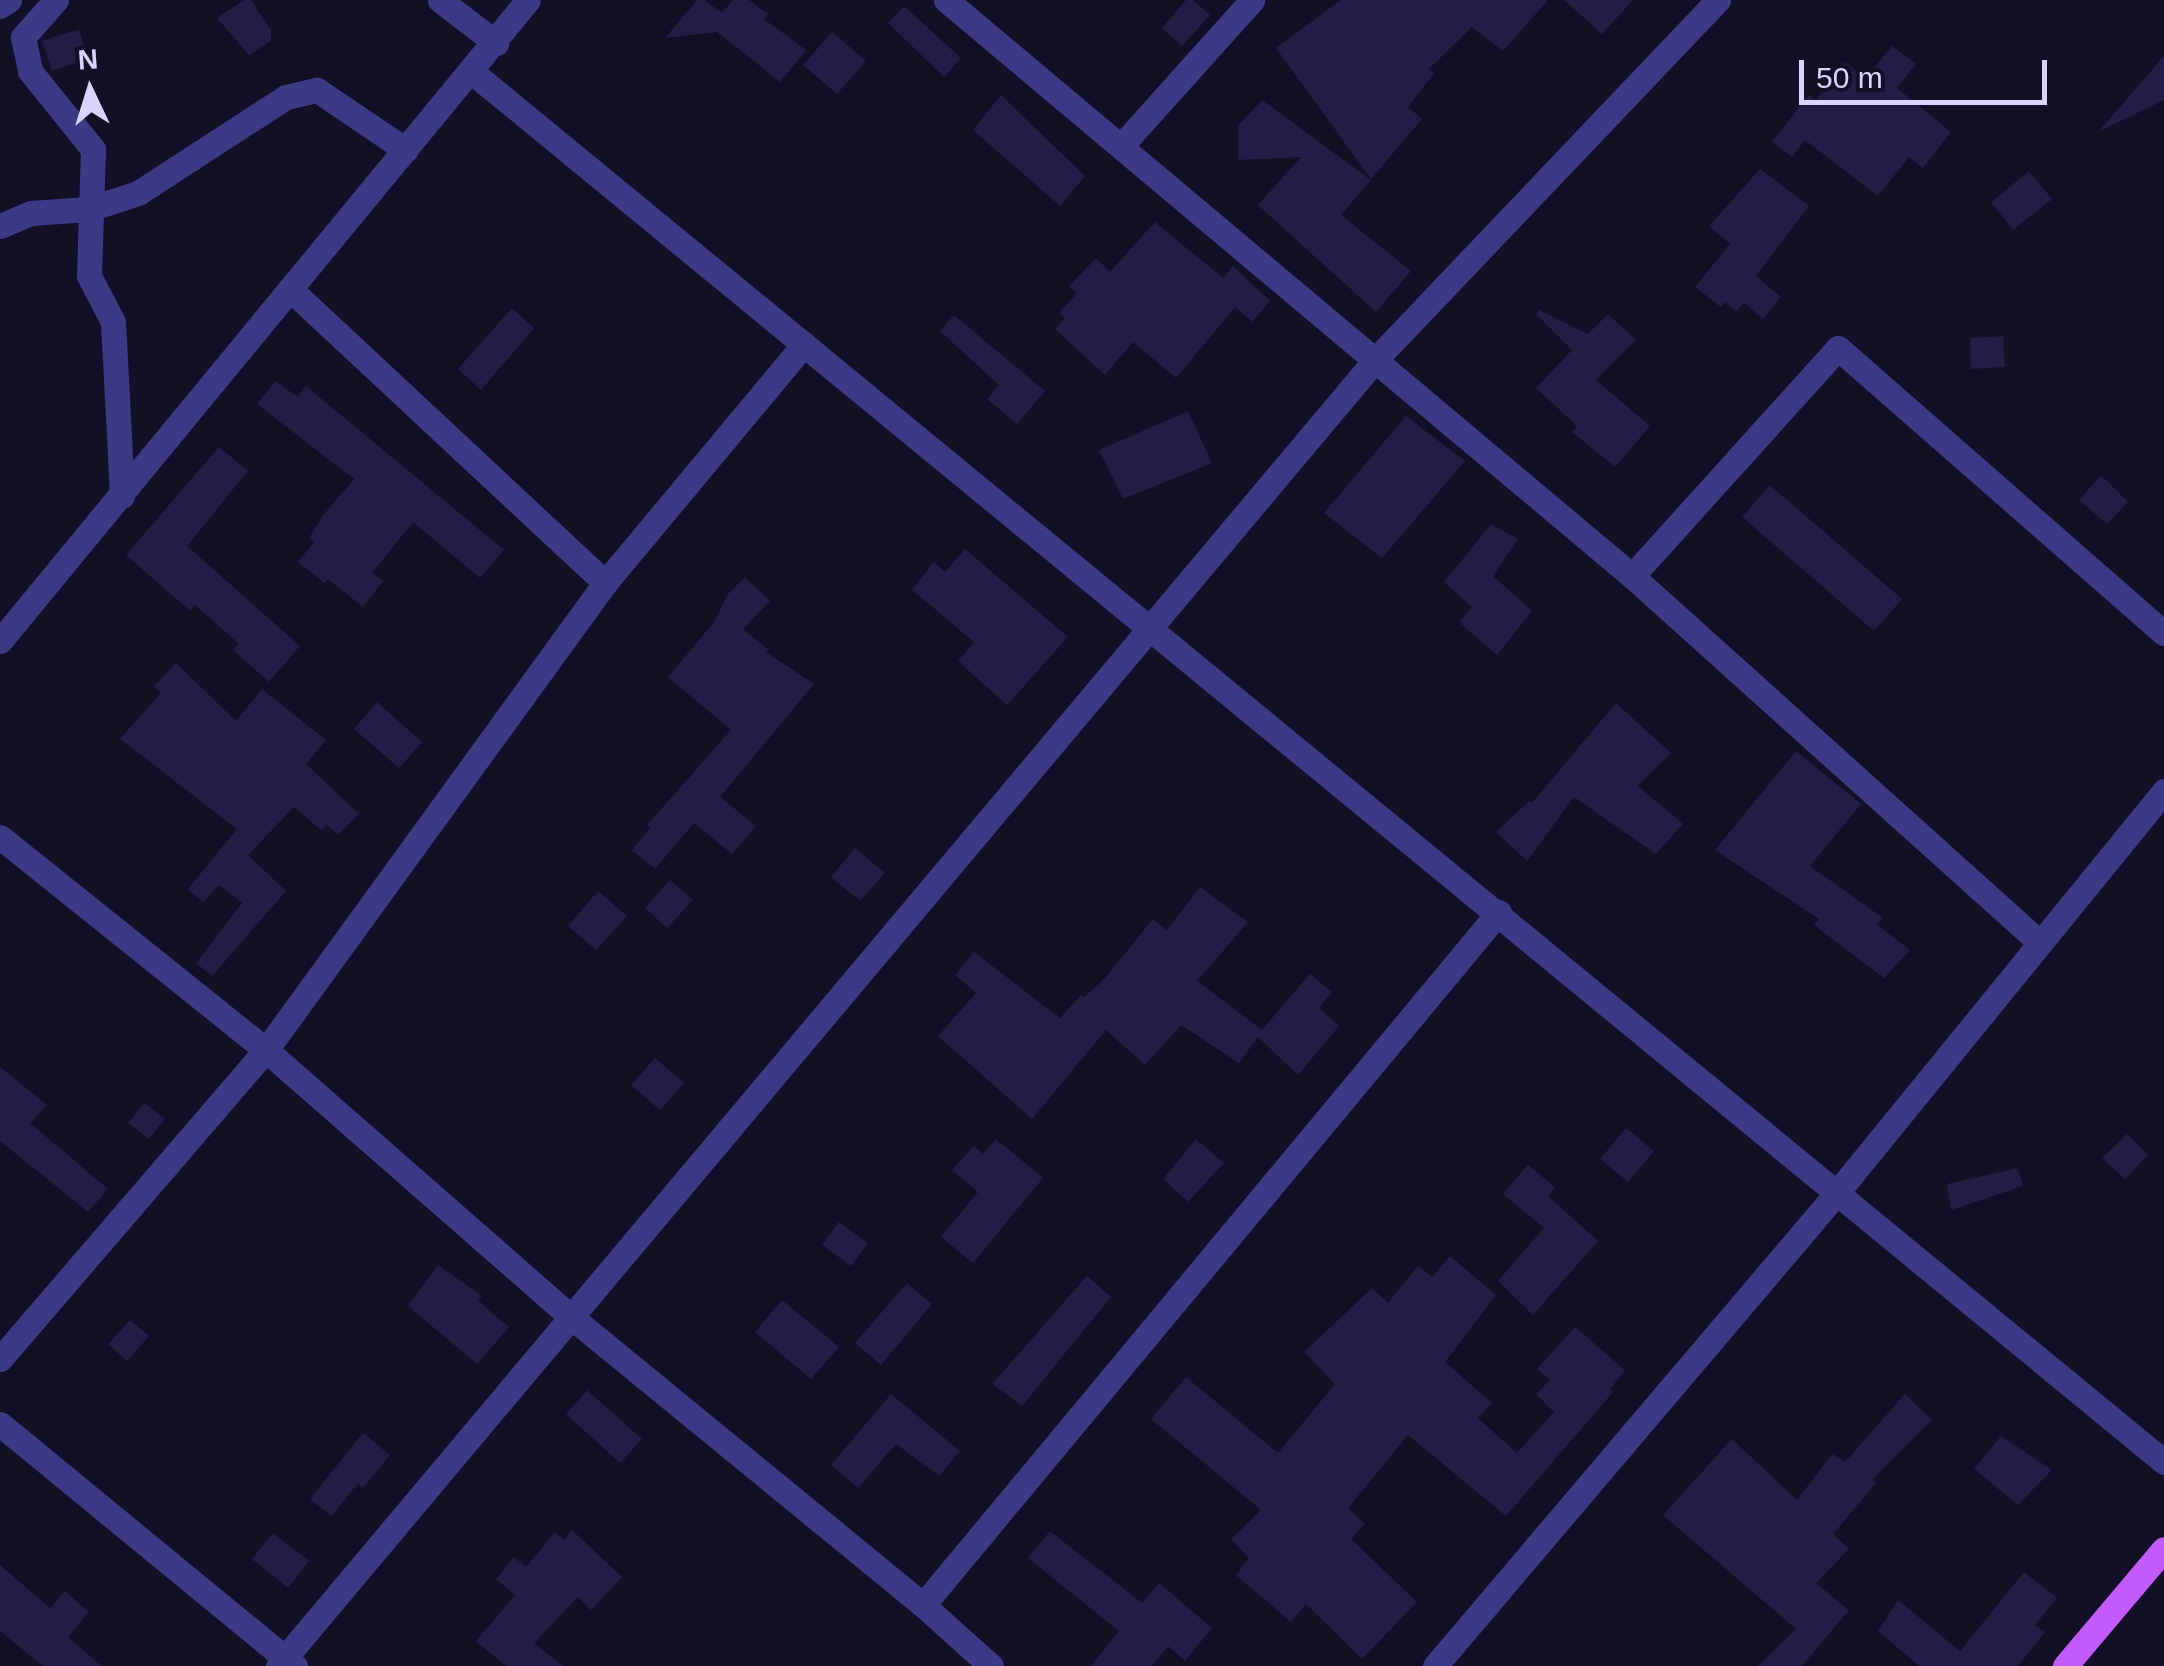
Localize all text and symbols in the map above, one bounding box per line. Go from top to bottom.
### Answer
north arrow [40,40,140,140]
scale bar [1804,40,2052,102]
text: N [77,43,99,76]
text: 50 m [1816,61,1883,94]

